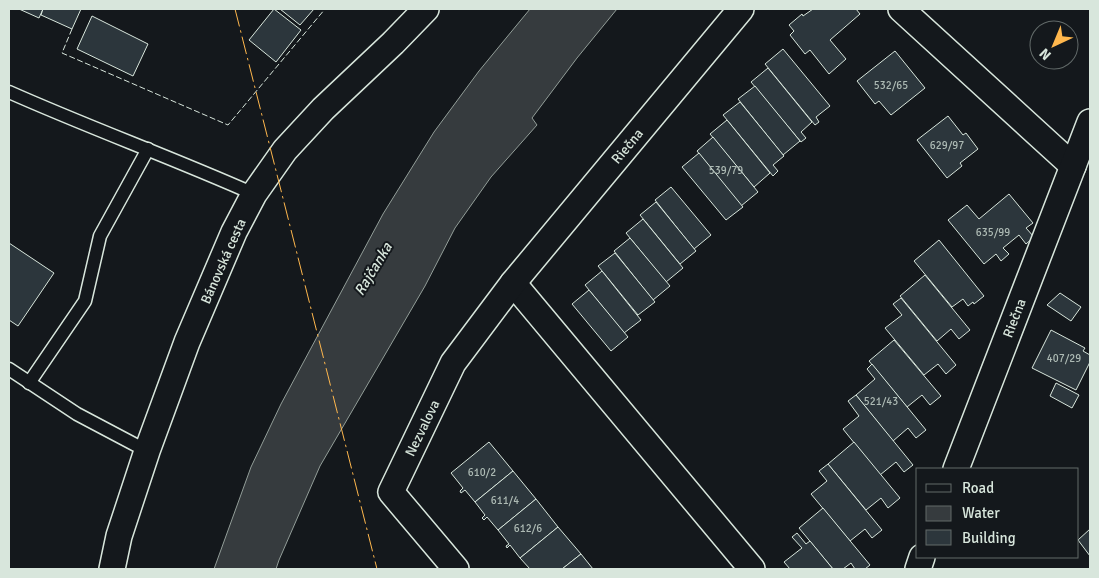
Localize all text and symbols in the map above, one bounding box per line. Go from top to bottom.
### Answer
north arrow [1029,20,1079,70]
text: N [1036,44,1055,63]
house number: 532/65 [874,79,908,92]
street label: Riečna [608,125,647,167]
house number: 629/97 [930,139,964,152]
house number: 539/79 [709,164,743,177]
street label: Bánovská cesta [197,216,250,307]
house number: 635/99 [976,226,1010,239]
water label: Rajčanka [350,239,396,299]
street label: Riečna [999,296,1030,340]
house number: 407/29 [1047,352,1081,365]
house number: 521/43 [864,395,898,408]
street label: Nezvalova [401,397,443,459]
house number: 610/2 [468,466,496,479]
legend [916,468,1079,558]
text: Road [962,479,994,497]
house number: 611/4 [491,494,519,507]
text: Water [962,504,1000,522]
house number: 612/6 [514,522,542,535]
text: Building [962,529,1016,547]

